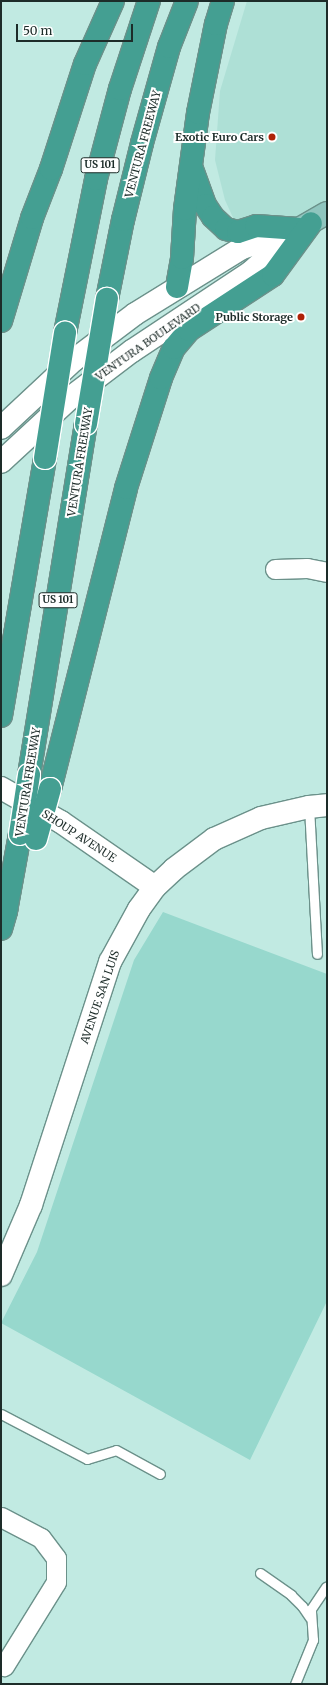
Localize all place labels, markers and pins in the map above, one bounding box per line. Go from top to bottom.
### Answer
place label: Exotic Euro Cars [175,130,264,144]
marker: Exotic Euro Cars [267,132,277,142]
place label: Public Storage [216,310,293,324]
marker: Public Storage [296,312,306,322]

